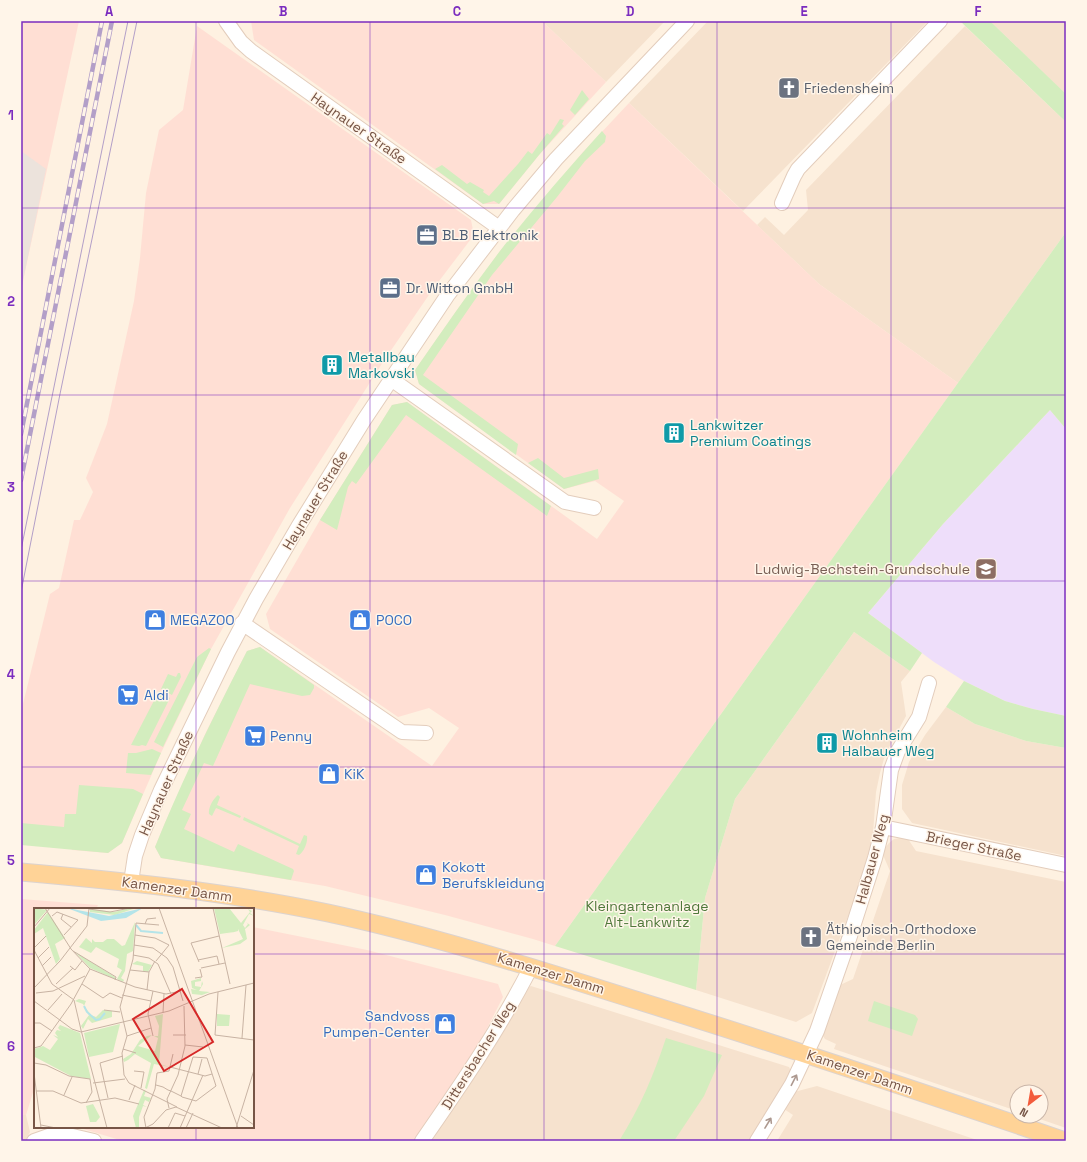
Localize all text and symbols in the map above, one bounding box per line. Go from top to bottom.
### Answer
text: A [105,3,114,20]
text: B [279,3,288,20]
text: C [453,3,461,20]
text: D [626,3,635,20]
text: E [800,3,808,20]
text: F [975,3,982,20]
church icon: Friedensheim [776,75,802,101]
place label: Friedensheim [804,79,894,97]
street label: Haynauer Straße [308,88,410,168]
text: 1 [8,107,14,124]
office icon: BLB Elektronik [414,222,440,248]
place label: BLB Elektronik [442,226,539,244]
office icon: Dr. Witton GmbH [377,275,403,301]
place label: Dr. Witton GmbH [406,279,513,297]
text: 2 [7,293,15,310]
place label: Metallbau Markovski [348,348,415,382]
building icon: Metallbau Markovski [319,352,345,378]
place label: Lankwitzer Premium Coatings [690,416,811,450]
building icon: Lankwitzer Premium Coatings [661,420,687,446]
street label: Haynauer Straße [278,447,352,553]
text: 3 [7,479,15,496]
school or university icon: Ludwig-Bechstein-Grundschule [973,556,999,582]
place label: Ludwig-Bechstein-Grundschule [755,560,970,578]
shop icon: MEGAZOO [142,607,168,633]
shop icon: POCO [347,607,373,633]
place label: MEGAZOO [170,611,235,629]
place label: POCO [376,611,412,629]
text: 4 [7,666,15,683]
supermarket icon: Aldi [115,682,141,708]
place label: Aldi [144,686,169,704]
supermarket icon: Penny [242,723,268,749]
place label: Wohnheim Halbauer Weg [842,726,935,760]
place label: Penny [270,727,312,745]
street label: Haynauer Straße [135,728,197,838]
building icon: Wohnheim Halbauer Weg [814,730,840,756]
shop icon: KiK [316,761,342,787]
place label: KiK [344,765,365,783]
street label: Halbauer Weg [851,812,893,906]
street label: Brieger Straße [924,827,1024,865]
text: 5 [7,852,15,869]
place label: Kokott Berufskleidung [442,858,545,892]
shop icon: Kokott Berufskleidung [413,862,439,888]
street label: Kamenzer Damm [121,872,233,906]
park label: Kleingartenanlage Alt-Lankwitz [586,897,708,931]
inset map [34,908,254,1128]
place label: Äthiopisch-Orthodoxe Gemeinde Berlin [826,920,976,954]
church icon: Äthiopisch-Orthodoxe Gemeinde Berlin [798,924,824,950]
street label: Kamenzer Damm [495,948,607,998]
street label: Dittersbacher Weg [437,997,519,1113]
place label: Sandvoss Pumpen-Center [323,1007,430,1041]
shop icon: Sandvoss Pumpen-Center [432,1011,458,1037]
text: 6 [7,1038,15,1055]
street label: Kamenzer Damm [805,1045,915,1099]
one-way arrow [791,1074,798,1086]
north arrow [1009,1084,1049,1124]
text: N [1017,1105,1031,1120]
one-way arrow [765,1117,773,1129]

